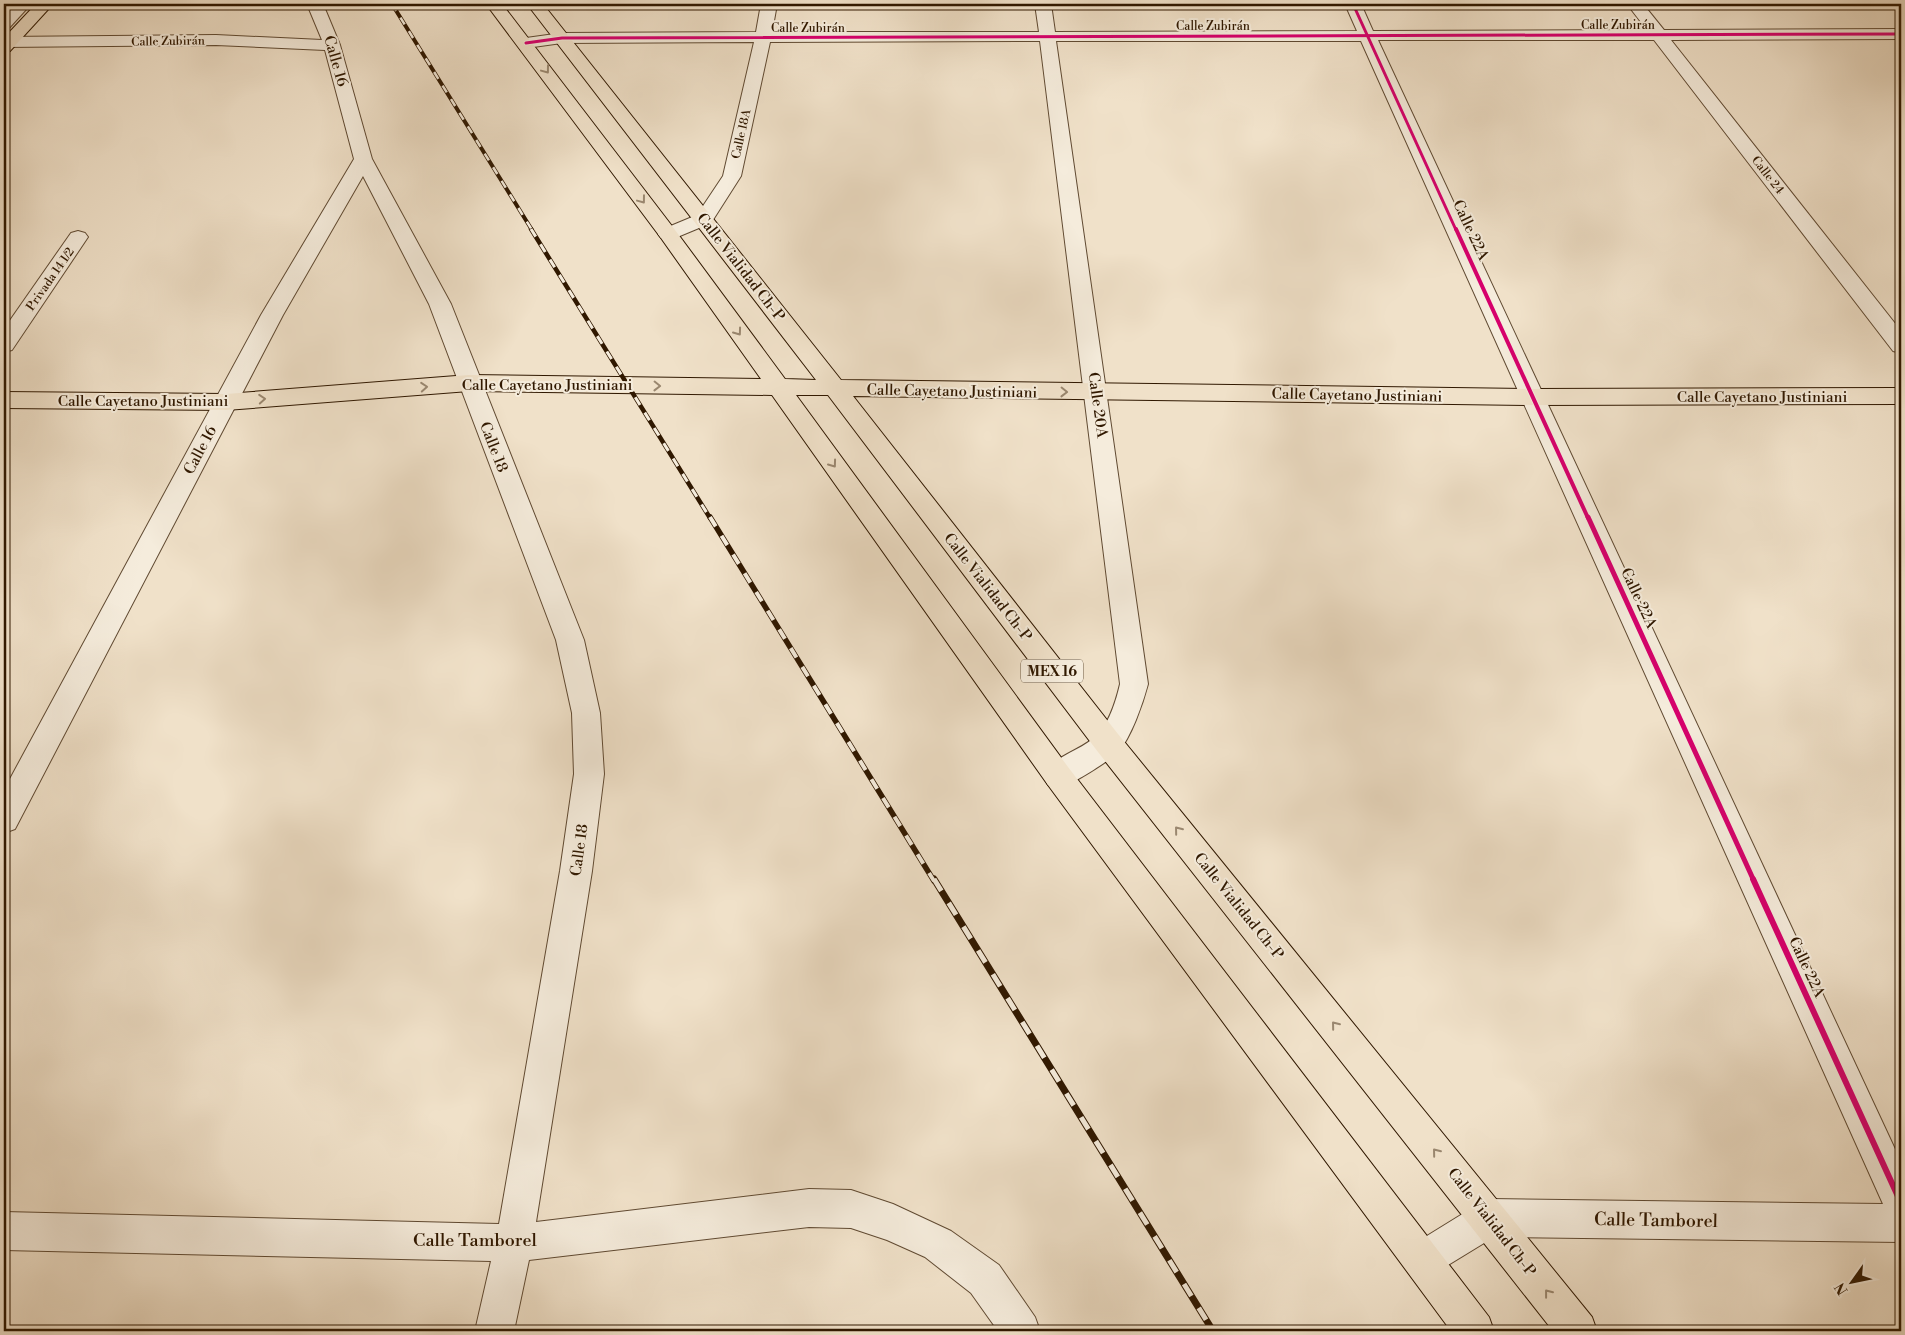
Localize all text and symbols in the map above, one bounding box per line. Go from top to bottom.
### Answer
street label: Calle Zubirán [1581,18,1655,33]
street label: Calle Zubirán [1176,19,1250,34]
street label: Calle Zubirán [771,21,845,36]
street label: Calle Zubirán [131,33,205,50]
street label: Calle 16 [319,33,352,89]
one-way arrow [540,64,548,73]
street label: Calle 18A [729,107,755,160]
street label: Calle 24 [1748,153,1787,197]
one-way arrow [637,194,645,203]
street label: Calle 22A [1448,197,1493,264]
street label: Calle Vialidad Ch-P [692,209,789,325]
street label: Privada 14 1/2 [23,245,78,314]
one-way arrow [732,326,741,336]
street label: Calle 20A [1083,371,1112,440]
street label: Calle Cayetano Justiniani [462,376,632,395]
one-way arrow [421,381,429,392]
one-way arrow [654,381,661,391]
street label: Calle Cayetano Justiniani [866,381,1038,402]
street label: Calle Cayetano Justiniani [1271,385,1443,406]
one-way arrow [1060,387,1068,398]
street label: Calle Cayetano Justiniani [1677,388,1847,407]
street label: Calle Cayetano Justiniani [58,392,228,411]
one-way arrow [259,394,267,405]
street label: Calle 18 [475,419,512,475]
street label: Calle 16 [180,423,221,478]
one-way arrow [827,458,836,468]
street label: Calle Vialidad Ch-P [939,529,1036,645]
street label: Calle 22A [1616,565,1661,632]
road number: MEX 16 [1021,659,1083,682]
street label: Calle 18 [566,823,593,878]
one-way arrow [1176,827,1184,836]
street label: Calle Vialidad Ch-P [1190,849,1288,964]
street label: Calle 22A [1784,934,1829,1001]
one-way arrow [1332,1022,1340,1031]
one-way arrow [1433,1148,1442,1157]
street label: Calle Vialidad Ch-P [1443,1164,1540,1280]
street label: Calle Tamborel [1594,1208,1719,1233]
street label: Calle Tamborel [413,1229,538,1252]
north arrow [1828,1258,1878,1308]
text: N [1831,1279,1853,1298]
one-way arrow [1545,1289,1554,1299]

